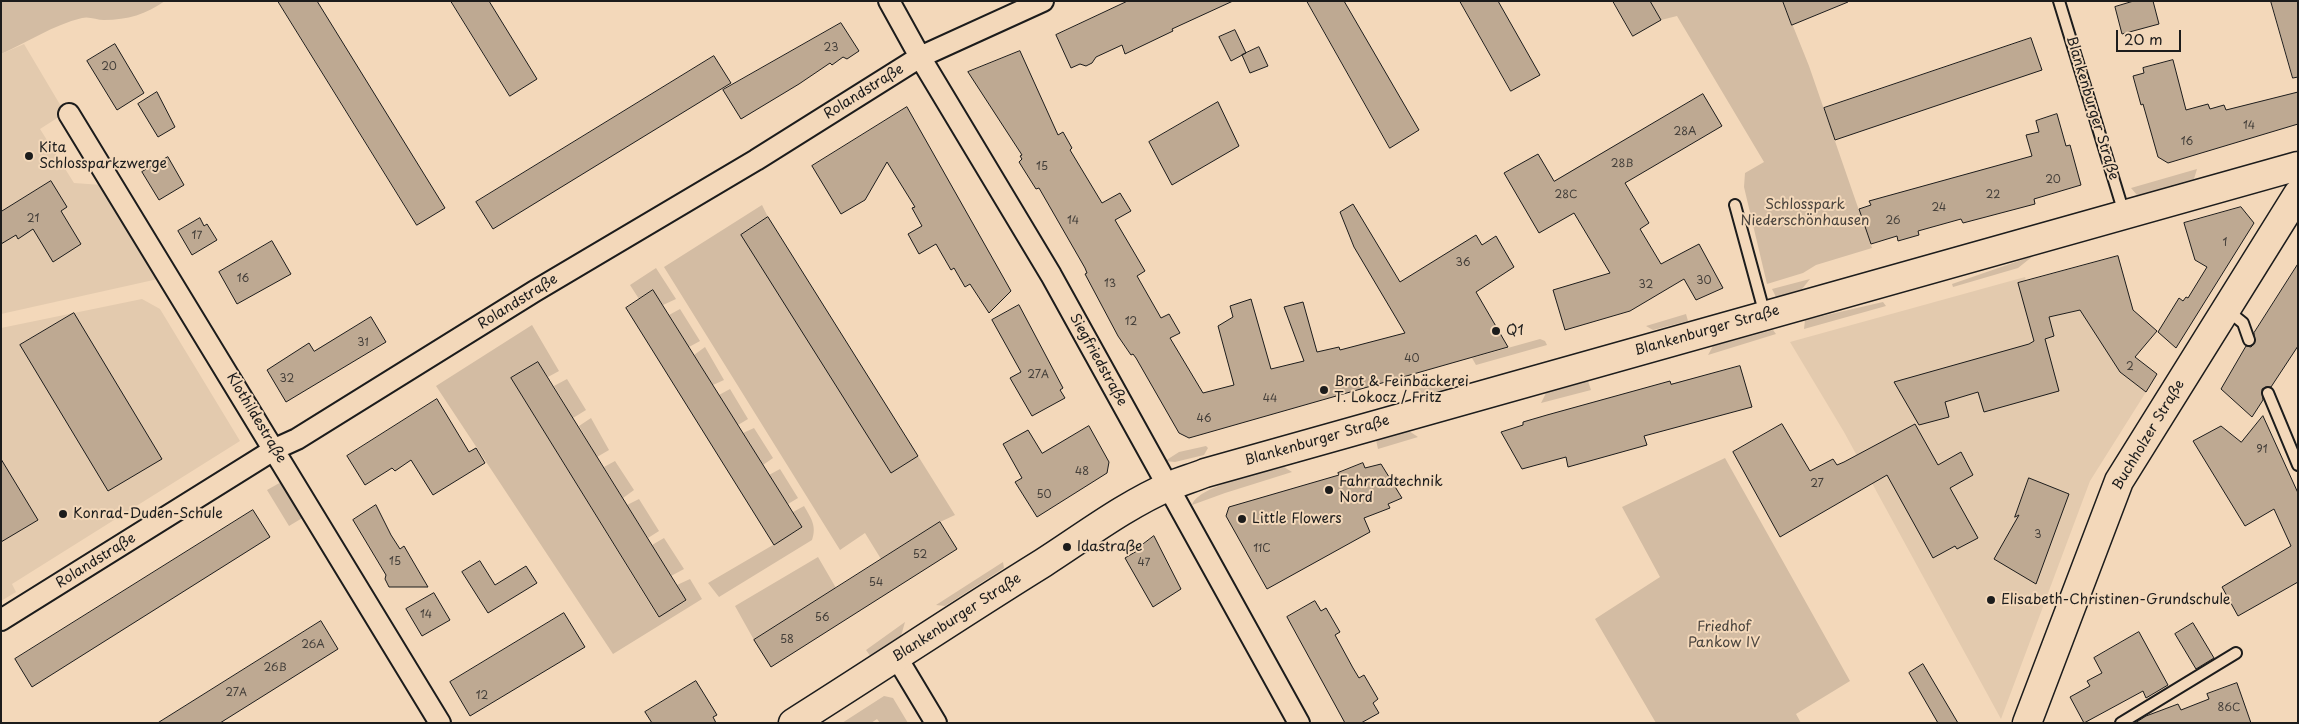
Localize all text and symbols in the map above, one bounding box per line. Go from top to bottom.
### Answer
scale bar [2119,20,2184,52]
text: 20 m [2124,27,2163,50]
street label: Blankenburger Straße [2062,34,2122,182]
house number: 23 [824,41,838,55]
house number: 20 [101,60,117,74]
street label: Rolandstraße [821,61,907,123]
house number: 14 [2243,119,2255,133]
house number: 28A [1673,125,1697,139]
house number: 16 [2181,135,2193,149]
place label: Kita Schlossparkzwerge [39,140,167,172]
marker: Kita Schlossparkzwerge [23,150,35,162]
house number: 28B [1611,157,1633,171]
house number: 15 [1036,160,1048,174]
house number: 20 [2045,173,2061,187]
house number: 28C [1554,188,1578,202]
house number: 22 [1986,188,2000,202]
park label: Schlosspark Niederschönhausen [1740,197,1870,230]
house number: 24 [1932,201,1946,215]
house number: 21 [27,212,39,226]
house number: 14 [1067,214,1079,228]
house number: 26 [1885,214,1901,228]
house number: 17 [192,229,202,243]
house number: 1 [2223,236,2227,250]
house number: 36 [1456,256,1470,270]
street label: Rolandstraße [475,271,561,333]
house number: 16 [237,272,249,286]
house number: 30 [1696,274,1712,288]
house number: 13 [1104,277,1116,291]
house number: 32 [1639,278,1653,292]
street label: Blankenburger Straße [1633,302,1781,360]
street label: Siegfriedstraße [1066,311,1130,409]
house number: 12 [1125,315,1137,329]
place label: Q1 [1506,323,1524,339]
marker: Q1 [1490,325,1502,337]
house number: 31 [357,336,369,350]
house number: 40 [1404,352,1420,366]
house number: 2 [2126,360,2134,374]
house number: 27A [1027,368,1049,382]
street label: Klothildestraße [222,370,290,466]
house number: 32 [280,372,294,386]
place label: Brot & Feinbäckerei T. Lokocz / Fritz [1334,374,1469,407]
street label: Buchholzer Straße [2110,377,2188,493]
marker: Brot & Feinbäckerei T. Lokocz / Fritz [1318,384,1330,396]
house number: 44 [1263,392,1277,406]
house number: 46 [1197,412,1211,426]
street label: Blankenburger Straße [1243,412,1391,470]
house number: 91 [2256,443,2268,457]
house number: 48 [1075,465,1089,479]
place label: Fahrradtechnik Nord [1339,474,1443,507]
house number: 27 [1810,477,1824,491]
marker: Fahrradtechnik Nord [1323,484,1335,496]
house number: 50 [1036,488,1052,502]
place label: Konrad-Duden-Schule [73,506,223,522]
marker: Konrad-Duden-Schule [57,508,69,520]
place label: Little Flowers [1252,511,1342,527]
marker: Little Flowers [1236,513,1248,525]
house number: 3 [2034,528,2042,542]
street label: Rolandstraße [53,530,139,592]
place label: Idastraße [1077,539,1143,555]
marker: Idastraße [1061,541,1073,553]
house number: 11C [1253,542,1271,556]
house number: 52 [913,548,927,562]
house number: 15 [389,555,401,569]
house number: 47 [1138,556,1150,570]
street label: Blankenburger Straße [890,570,1024,666]
house number: 54 [869,576,883,590]
place label: Elisabeth-Christinen-Grundschule [2001,592,2230,608]
marker: Elisabeth-Christinen-Grundschule [1985,594,1997,606]
house number: 14 [420,608,432,622]
house number: 56 [815,611,829,625]
park label: Friedhof Pankow IV [1688,619,1760,652]
house number: 58 [780,633,794,647]
house number: 26A [301,638,325,652]
house number: 26B [263,661,287,675]
house number: 27A [225,686,247,700]
house number: 12 [476,689,488,703]
house number: 86C [2218,701,2240,715]

